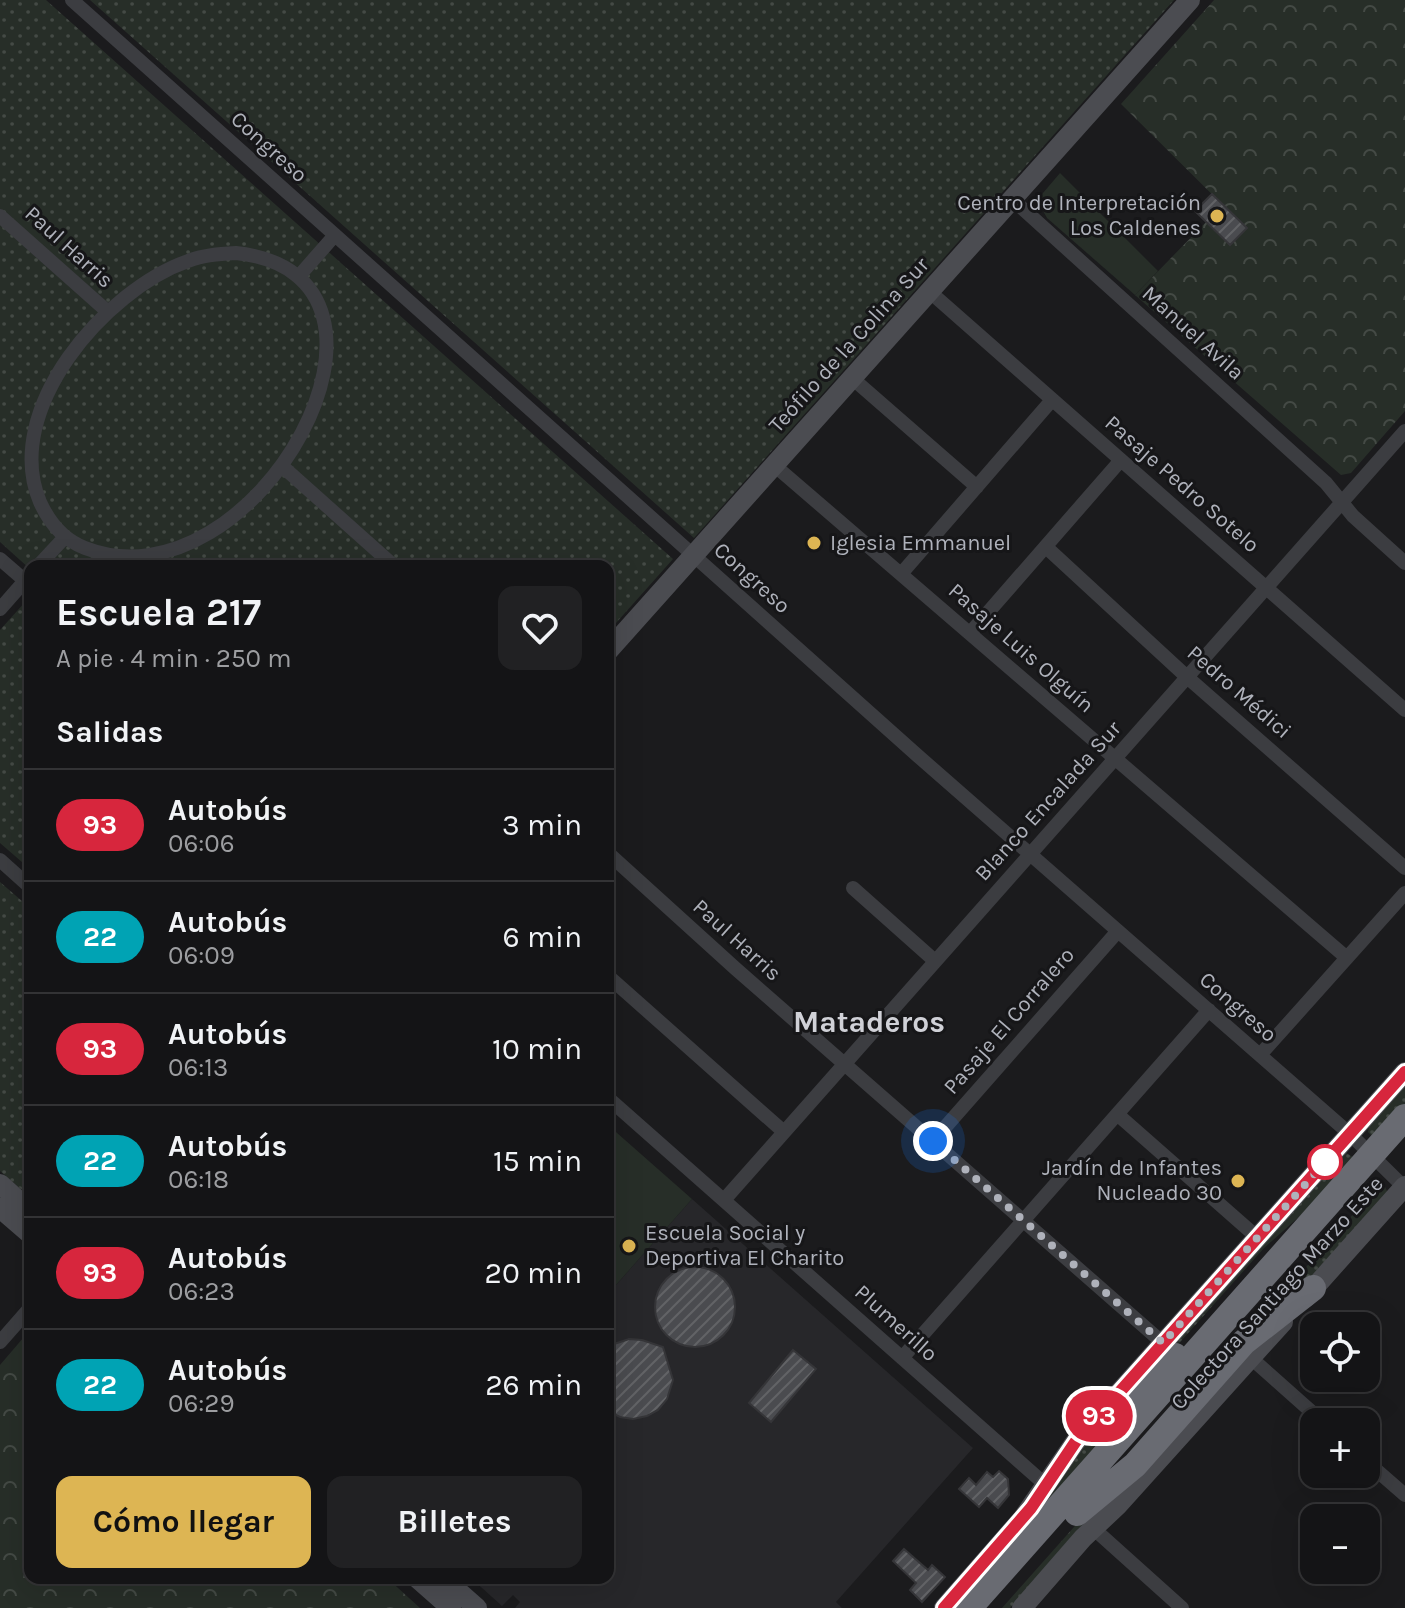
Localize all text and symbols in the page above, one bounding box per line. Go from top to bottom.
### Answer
street label: Congreso [225,106,313,188]
place label: Centro de Interpretación Los Caldenes [957,190,1201,241]
street label: Paul Harris [19,201,119,293]
marker: Centro de Interpretación Los Caldenes [1208,207,1226,225]
street label: Teófilo de la Colina Sur [764,252,935,438]
street label: Manuel Avila [1137,280,1249,386]
street label: Pasaje Pedro Sotelo [1099,410,1265,558]
place label: Iglesia Emmanuel [830,530,1011,556]
marker: Iglesia Emmanuel [805,534,823,552]
street label: Congreso [708,537,796,619]
street label: Pasaje Luis Olguín [943,578,1099,718]
button: heart [498,586,582,670]
text: Escuela 217 [56,590,261,635]
street label: Pedro Médici [1182,640,1296,744]
text: A pie · 4 min · 250 m [56,643,292,674]
text: Salidas [56,714,163,750]
street label: Blanco Encalada Sur [969,716,1127,886]
text: Autobús [168,792,287,828]
text: 3 min [502,807,582,843]
text: 93 [83,808,117,841]
text: 06:06 [168,828,235,859]
street label: Paul Harris [687,894,787,986]
text: Autobús [168,904,287,940]
text: 6 min [503,919,582,955]
text: 22 [83,920,117,953]
text: 06:09 [168,940,235,971]
street label: Pasaje El Corralero [938,942,1080,1100]
street label: Congreso [1194,966,1282,1048]
district label: Mataderos [793,1004,945,1040]
text: Autobús [168,1016,287,1052]
text: 10 min [492,1031,582,1067]
text: 93 [83,1032,117,1065]
text: 06:13 [168,1052,228,1083]
your location [913,1121,953,1161]
text: Autobús [168,1128,287,1164]
text: 15 min [493,1143,582,1179]
text: 22 [83,1144,117,1177]
unlabelled marker [1308,1145,1342,1179]
place label: Jardín de Infantes Nucleado 30 [1042,1155,1222,1206]
text: 06:18 [168,1164,229,1195]
street label: Colectora Santiago Marzo Este [1165,1171,1389,1415]
marker: Jardín de Infantes Nucleado 30 [1229,1172,1247,1190]
place label: Escuela Social y Deportiva El Charito [645,1220,844,1271]
marker: Escuela Social y Deportiva El Charito [620,1237,638,1255]
text: Autobús [168,1240,287,1276]
text: 20 min [485,1255,582,1291]
text: 93 [83,1256,117,1289]
text: 06:23 [168,1276,235,1307]
street label: Plumerillo [849,1279,943,1367]
map controls [1300,1312,1380,1584]
button: locate [1300,1312,1380,1392]
text: Autobús [168,1352,287,1388]
text: 26 min [485,1367,582,1403]
text: 22 [83,1368,117,1401]
text: 06:29 [168,1388,234,1419]
line badge: 93 [1063,1390,1135,1442]
text: 93 [1082,1399,1116,1432]
button: + [1300,1408,1380,1488]
button: Cómo llegar [56,1476,311,1568]
button: Billetes [327,1476,582,1568]
button: − [1300,1504,1380,1584]

